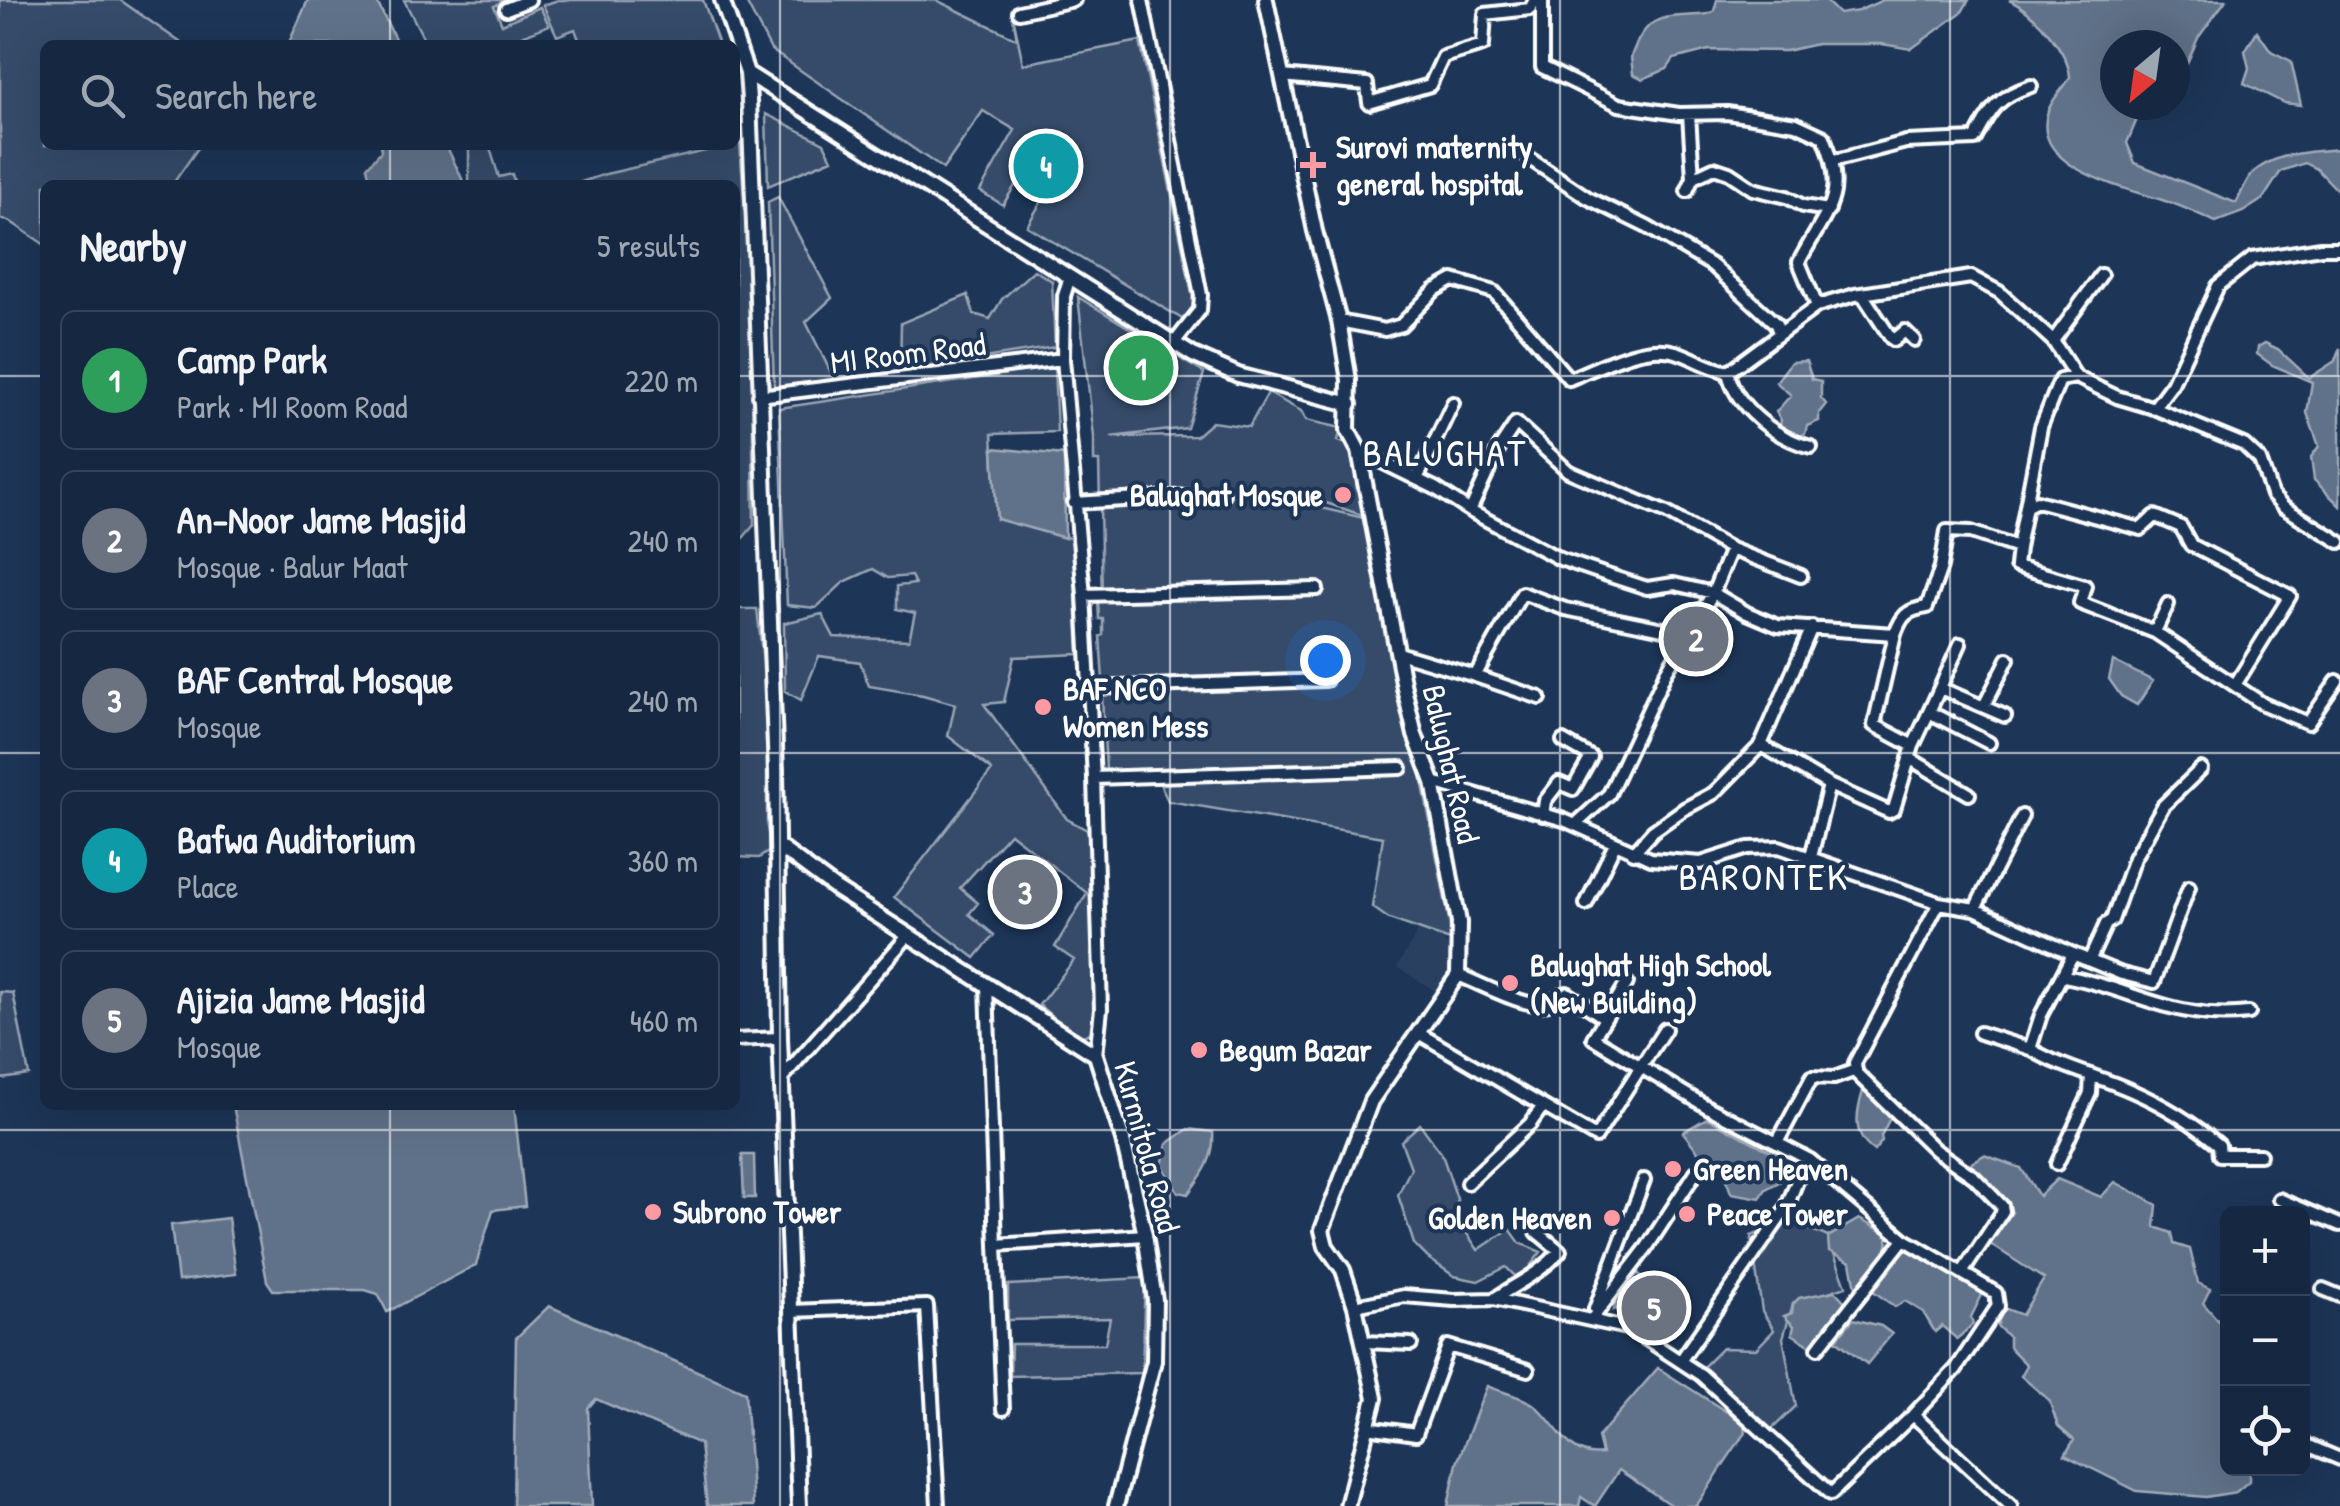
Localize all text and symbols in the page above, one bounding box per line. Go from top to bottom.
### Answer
north arrow [2100,30,2190,120]
search box [40,40,740,150]
icon: search [75,68,130,123]
text: Search here [155,69,317,121]
place label: Surovi maternity general hospital [1336,125,1533,206]
pin: 4 [1014,128,1078,204]
marker: Surovi maternity general hospital [1300,152,1326,178]
text: Nearby [80,217,187,274]
text: 5 results [597,224,700,267]
street label: MI Room Road [828,322,988,383]
pin: 1 [1108,330,1174,406]
text: Camp Park [177,333,327,385]
text: 1 [109,359,120,402]
text: 220 m [625,359,698,402]
text: Park · MI Room Road [177,385,407,428]
district label: BALUGHAT [1362,426,1528,478]
place label: Balughat Mosque [1130,473,1323,517]
marker: Balughat Mosque [1332,484,1354,506]
text: An-Noor Jame Masjid [177,493,465,545]
text: 2 [107,519,122,562]
text: 240 m [628,519,698,562]
text: Mosque · Balur Maat [177,545,408,588]
pin: 2 [1664,602,1728,676]
your location [1300,635,1351,686]
text: BAF Central Mosque [177,653,453,705]
place label: BAF NCO Women Mess [1063,667,1208,747]
text: 3 [107,679,122,722]
text: 240 m [628,679,698,722]
street label: Balughat Road [1412,681,1491,847]
marker: BAF NCO Women Mess [1032,696,1054,718]
text: Mosque [177,705,262,748]
text: Bafwa Auditorium [177,813,416,865]
text: 4 [108,839,121,882]
text: 360 m [627,839,698,882]
district label: BARONTEK [1679,850,1849,902]
pin: 3 [992,854,1058,930]
text: Place [177,865,239,908]
place label: Balughat High School (New Building) [1530,943,1772,1024]
marker: Balughat High School (New Building) [1499,972,1521,994]
text: Ajizia Jame Masjid [177,973,424,1025]
text: 5 [108,999,121,1042]
text: 460 m [630,999,698,1042]
text: Mosque [177,1025,262,1068]
place label: Begum Bazar [1219,1028,1372,1072]
marker: Begum Bazar [1188,1039,1210,1061]
street label: Kurmitola Road [1104,1057,1191,1237]
place label: Green Heaven [1693,1147,1848,1190]
marker: Green Heaven [1662,1158,1684,1180]
place label: Subrono Tower [673,1190,842,1233]
place label: Peace Tower [1707,1192,1849,1235]
place label: Golden Heaven [1428,1196,1592,1239]
marker: Subrono Tower [642,1201,664,1223]
marker: Peace Tower [1676,1203,1698,1225]
map controls [2220,1206,2310,1476]
button: + [2220,1206,2310,1296]
marker: Golden Heaven [1601,1207,1623,1229]
pin: 5 [1622,1270,1686,1346]
button: − [2220,1296,2310,1386]
button: locate [2220,1386,2310,1476]

